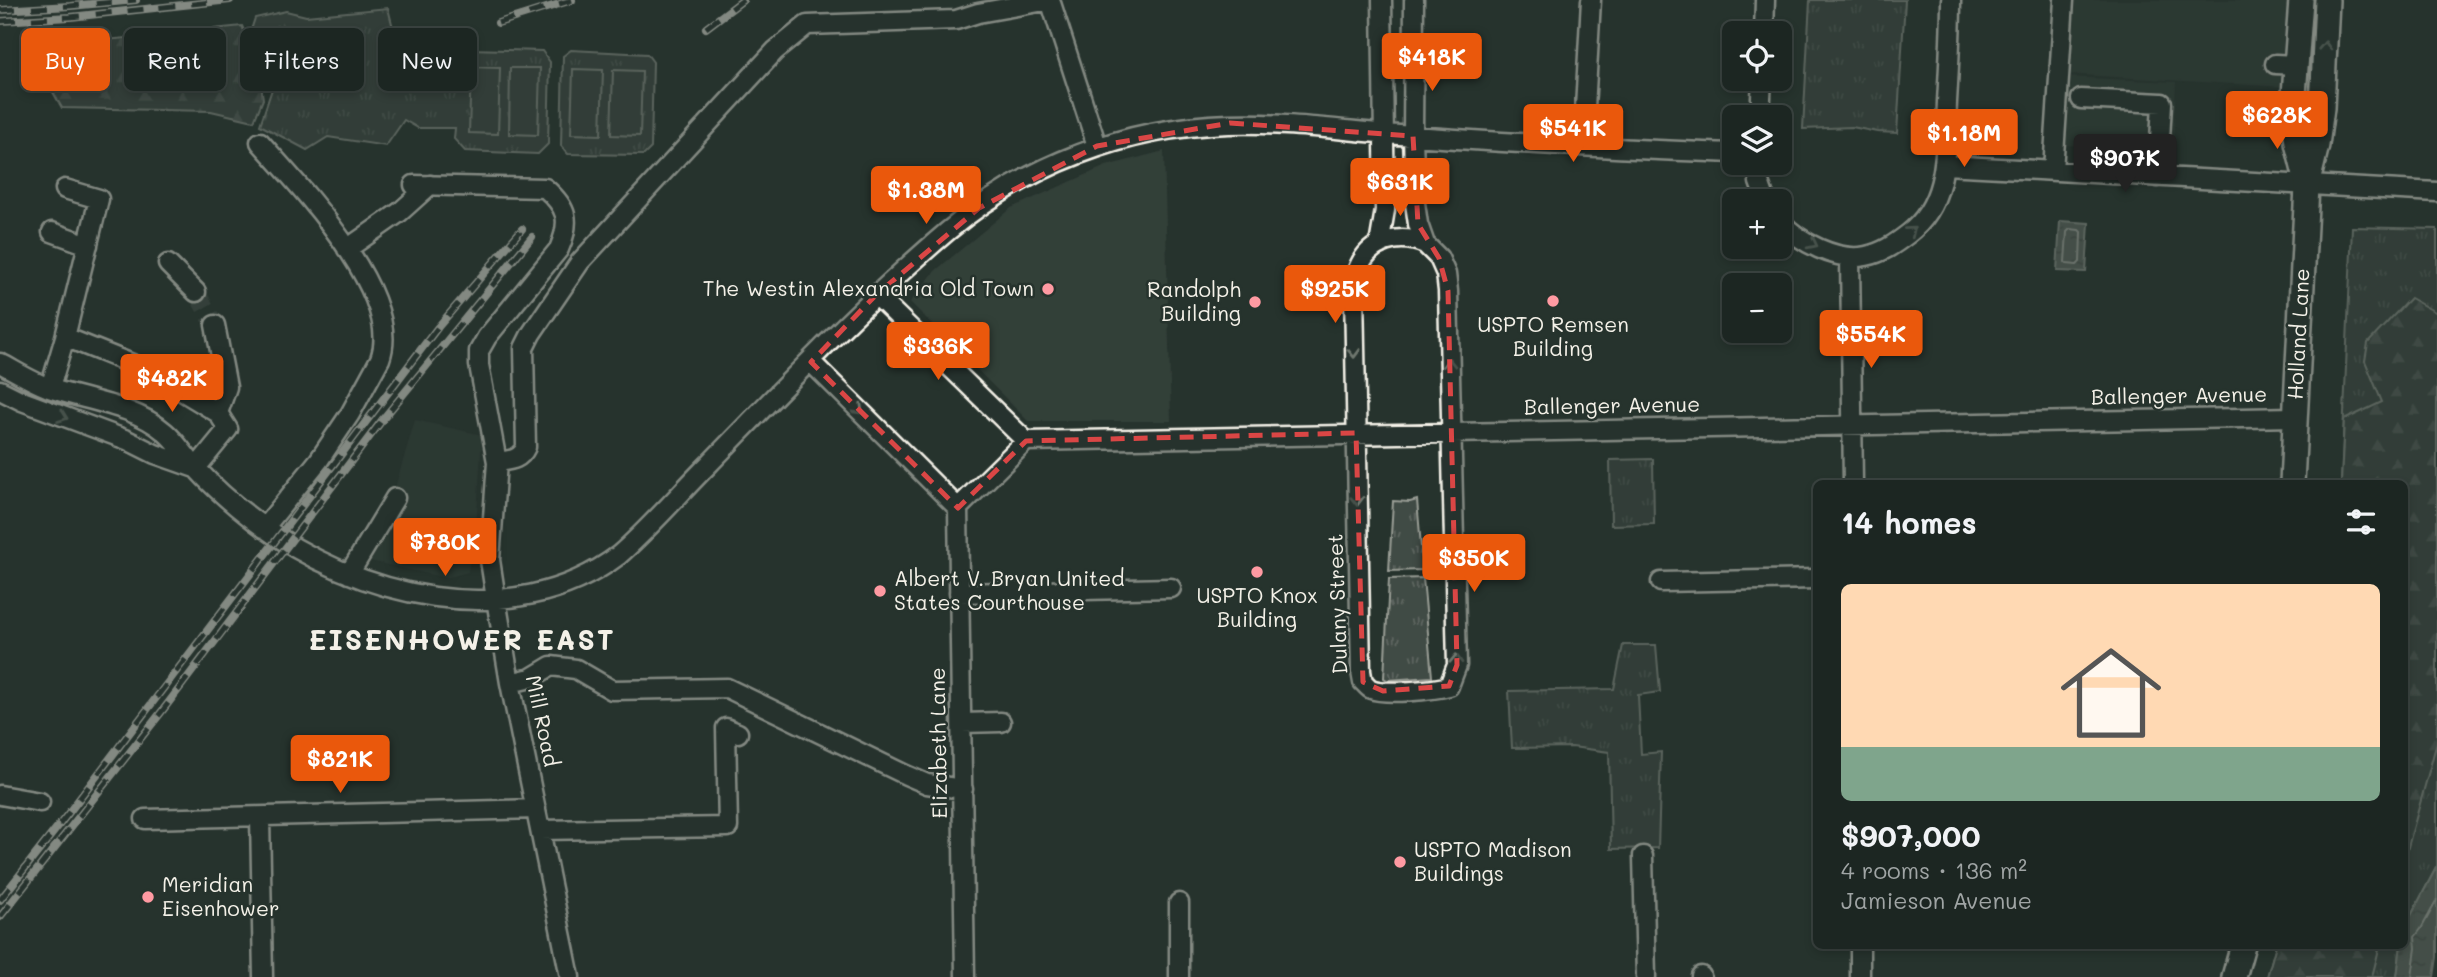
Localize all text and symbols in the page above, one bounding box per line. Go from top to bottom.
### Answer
map controls [1722,21,1792,343]
button: locate [1722,21,1792,91]
chip: Buy [21,28,110,91]
chip: Rent [124,28,226,91]
chip: Filters [240,28,364,91]
chip: New [378,28,477,91]
pin: $418K [1383,34,1481,93]
one-way arrow [2317,40,2332,51]
text: $418K [1398,41,1466,71]
pin: $628K [2228,92,2326,151]
text: $628K [2242,99,2312,129]
pin: $541K [1524,104,1622,164]
button: layers [1722,105,1792,175]
pin: $1.18M [1907,110,2021,169]
text: $541K [1539,112,1607,142]
text: $1.18M [1927,117,2001,147]
pin: $907K [2076,134,2174,194]
text: $907K [2090,142,2160,172]
pin: $631K [1351,158,1449,218]
pin: $1.38M [869,166,983,226]
text: $631K [1366,166,1434,196]
text: $1.38M [887,174,965,204]
button: + [1722,189,1792,259]
one-way arrow [1904,227,1916,240]
one-way arrow [1806,235,1818,249]
pin: $925K [1286,266,1384,325]
street label: Holland Lane [2281,268,2314,400]
text: $925K [1300,273,1370,303]
button: − [1722,273,1792,343]
place label: The Westin Alexandria Old Town [703,274,1034,301]
place label: Randolph Building [1147,275,1241,326]
marker: The Westin Alexandria Old Town [1040,281,1056,297]
marker: USPTO Remsen Building [1545,293,1561,309]
marker: Randolph Building [1247,294,1263,310]
place label: USPTO Remsen Building [1477,310,1629,361]
pin: $554K [1822,310,1920,370]
text: $554K [1836,318,1906,348]
pin: $336K [889,322,987,382]
text: $336K [903,330,973,360]
one-way arrow [1347,348,1362,359]
pin: $482K [123,354,221,414]
one-way arrow [1442,357,1457,368]
text: $482K [136,362,208,392]
street label: Ballenger Avenue [2091,379,2267,410]
street label: Ballenger Avenue [1524,389,1700,420]
one-way arrow [851,402,864,415]
one-way arrow [56,409,68,423]
one-way arrow [1350,496,1365,507]
text: 14 homes [1841,502,1977,542]
icon: filters [2342,503,2380,541]
pin: $780K [396,518,494,578]
text: $780K [409,526,481,556]
street label: Dulany Street [1321,533,1352,675]
pin: $350K [1425,534,1523,594]
text: $350K [1438,542,1510,572]
place label: Albert V. Bryan United States Courthouse [894,564,1125,615]
marker: USPTO Knox Building [1249,564,1265,580]
place label: USPTO Knox Building [1196,581,1318,632]
marker: Albert V. Bryan United States Courthouse [872,583,888,599]
district label: EISENHOWER EAST [309,621,615,657]
icon: home [2048,630,2174,756]
one-way arrow [1448,653,1463,664]
street label: Elizabeth Lane [923,667,952,819]
street label: Mill Road [521,673,566,769]
pin: $821K [291,736,389,795]
text: $821K [307,743,373,773]
text: $907,000 [1841,815,1981,855]
place label: USPTO Madison Buildings [1414,835,1572,886]
marker: USPTO Madison Buildings [1392,854,1408,870]
text: 4 rooms · 136 m² [1841,855,2027,885]
place label: Meridian Eisenhower [162,870,279,921]
text: Jamieson Avenue [1841,885,2032,915]
marker: Meridian Eisenhower [140,889,156,905]

